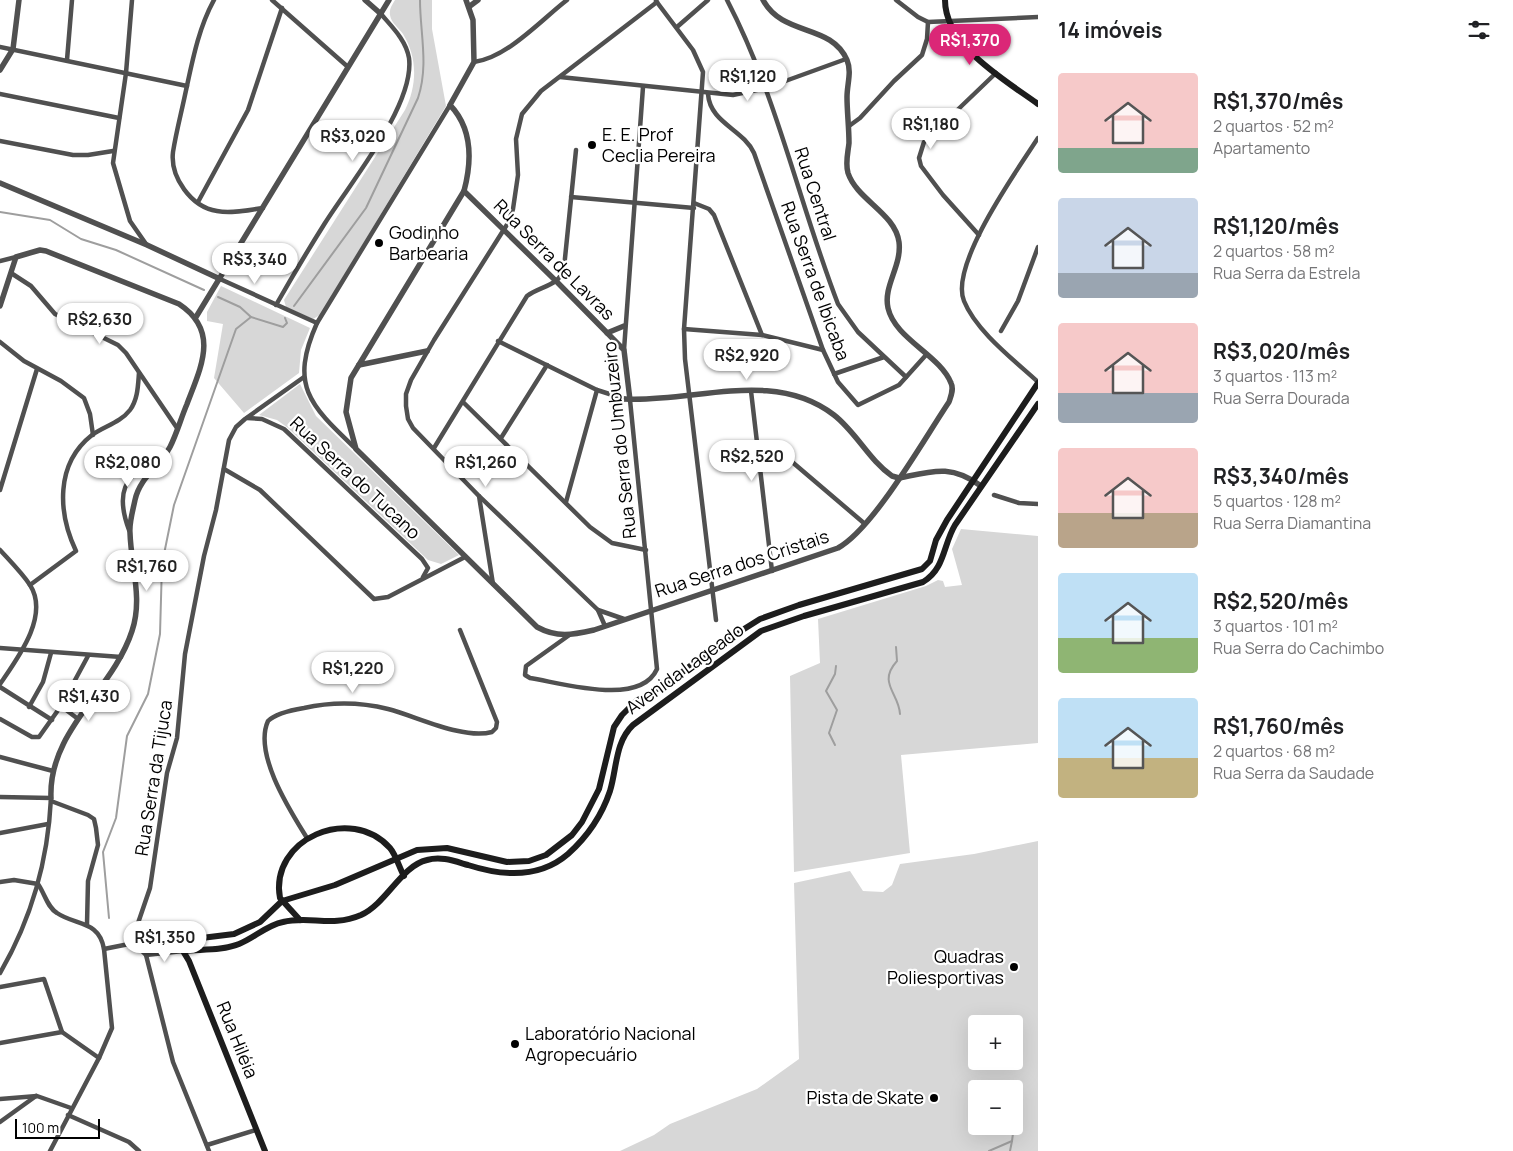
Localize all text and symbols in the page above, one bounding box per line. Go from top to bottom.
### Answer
text: 14 imóveis [1058,16,1162,44]
icon: filters [1465,16,1493,44]
pin: R$1,370 [924,23,1016,66]
text: R$1,370 [940,29,1000,51]
pin: R$1,120 [702,59,794,102]
text: R$1,120 [720,65,776,87]
text: R$1,370/mês [1213,87,1343,115]
icon: home [1098,93,1158,153]
pin: R$1,180 [885,108,977,150]
text: R$1,180 [902,113,960,135]
text: 2 quartos · 52 m² [1213,115,1334,137]
pin: R$3,020 [307,120,399,162]
place label: E. E. Prof Ceclia Pereira [602,122,716,167]
text: R$3,020 [320,125,386,147]
text: Apartamento [1213,137,1310,159]
marker: E. E. Prof Ceclia Pereira [586,139,598,151]
street label: Rua Central [790,144,842,244]
street label: Rua Serra de Lavras [489,194,620,325]
street label: Rua Serra de Ibicaba [776,198,856,364]
text: R$1,120/mês [1213,212,1339,240]
icon: home [1098,218,1158,278]
place label: Godinho Barbearia [389,220,468,265]
marker: Godinho Barbearia [373,237,385,249]
text: 2 quartos · 58 m² [1213,240,1335,262]
pin: R$3,340 [209,242,301,285]
text: R$3,340 [223,248,287,270]
text: Rua Serra da Estrela [1213,262,1360,284]
pin: R$2,630 [54,302,146,345]
text: R$2,630 [68,308,132,330]
text: R$3,020/mês [1213,337,1350,365]
pin: R$2,920 [701,338,793,381]
street label: Rua Serra do Umbuzeiro [597,340,641,540]
icon: home [1098,343,1158,403]
text: R$2,920 [715,344,780,366]
text: 3 quartos · 113 m² [1213,365,1337,387]
text: Rua Serra Dourada [1213,387,1350,409]
street label: Rua Serra do Tucano [285,410,426,544]
pin: R$2,520 [706,440,798,482]
text: R$2,520 [720,445,784,467]
pin: R$2,080 [82,446,174,488]
pin: R$1,260 [440,446,532,488]
text: R$2,080 [95,451,161,473]
text: R$1,260 [455,451,517,473]
text: R$3,340/mês [1213,462,1349,490]
icon: home [1098,468,1158,528]
text: 5 quartos · 128 m² [1213,490,1341,512]
text: Rua Serra Diamantina [1213,512,1371,534]
street label: Rua Serra dos Cristais [652,524,832,603]
pin: R$1,760 [101,550,193,592]
text: R$1,760 [117,555,177,577]
text: R$2,520/mês [1213,587,1348,615]
icon: home [1098,593,1158,653]
text: 3 quartos · 101 m² [1213,615,1338,637]
street label: Avenida Lageado [621,617,748,719]
text: Rua Serra do Cachimbo [1213,637,1384,659]
pin: R$1,220 [307,652,399,694]
text: R$1,220 [322,657,384,679]
pin: R$1,430 [43,680,135,722]
text: R$1,430 [58,685,120,707]
street label: Rua Serra da Tijuca [129,698,177,858]
text: R$1,760/mês [1213,712,1344,740]
icon: home [1098,718,1158,778]
text: 2 quartos · 68 m² [1213,740,1335,762]
text: Rua Serra da Saudade [1213,762,1374,784]
pin: R$1,350 [119,920,211,963]
text: R$1,350 [134,926,196,948]
place label: Quadras Poliesportivas [887,944,1004,989]
marker: Quadras Poliesportivas [1008,961,1020,973]
street label: Rua Hiléia [212,998,264,1082]
map controls [968,1015,1023,1135]
button: + [968,1015,1023,1070]
place label: Laboratório Nacional Agropecuário [525,1021,696,1066]
marker: Laboratório Nacional Agropecuário [509,1038,521,1050]
button: − [968,1080,1023,1135]
place label: Pista de Skate [806,1085,924,1109]
marker: Pista de Skate [928,1092,940,1104]
scale bar [15,1116,100,1139]
text: 100 m [22,1118,59,1137]

